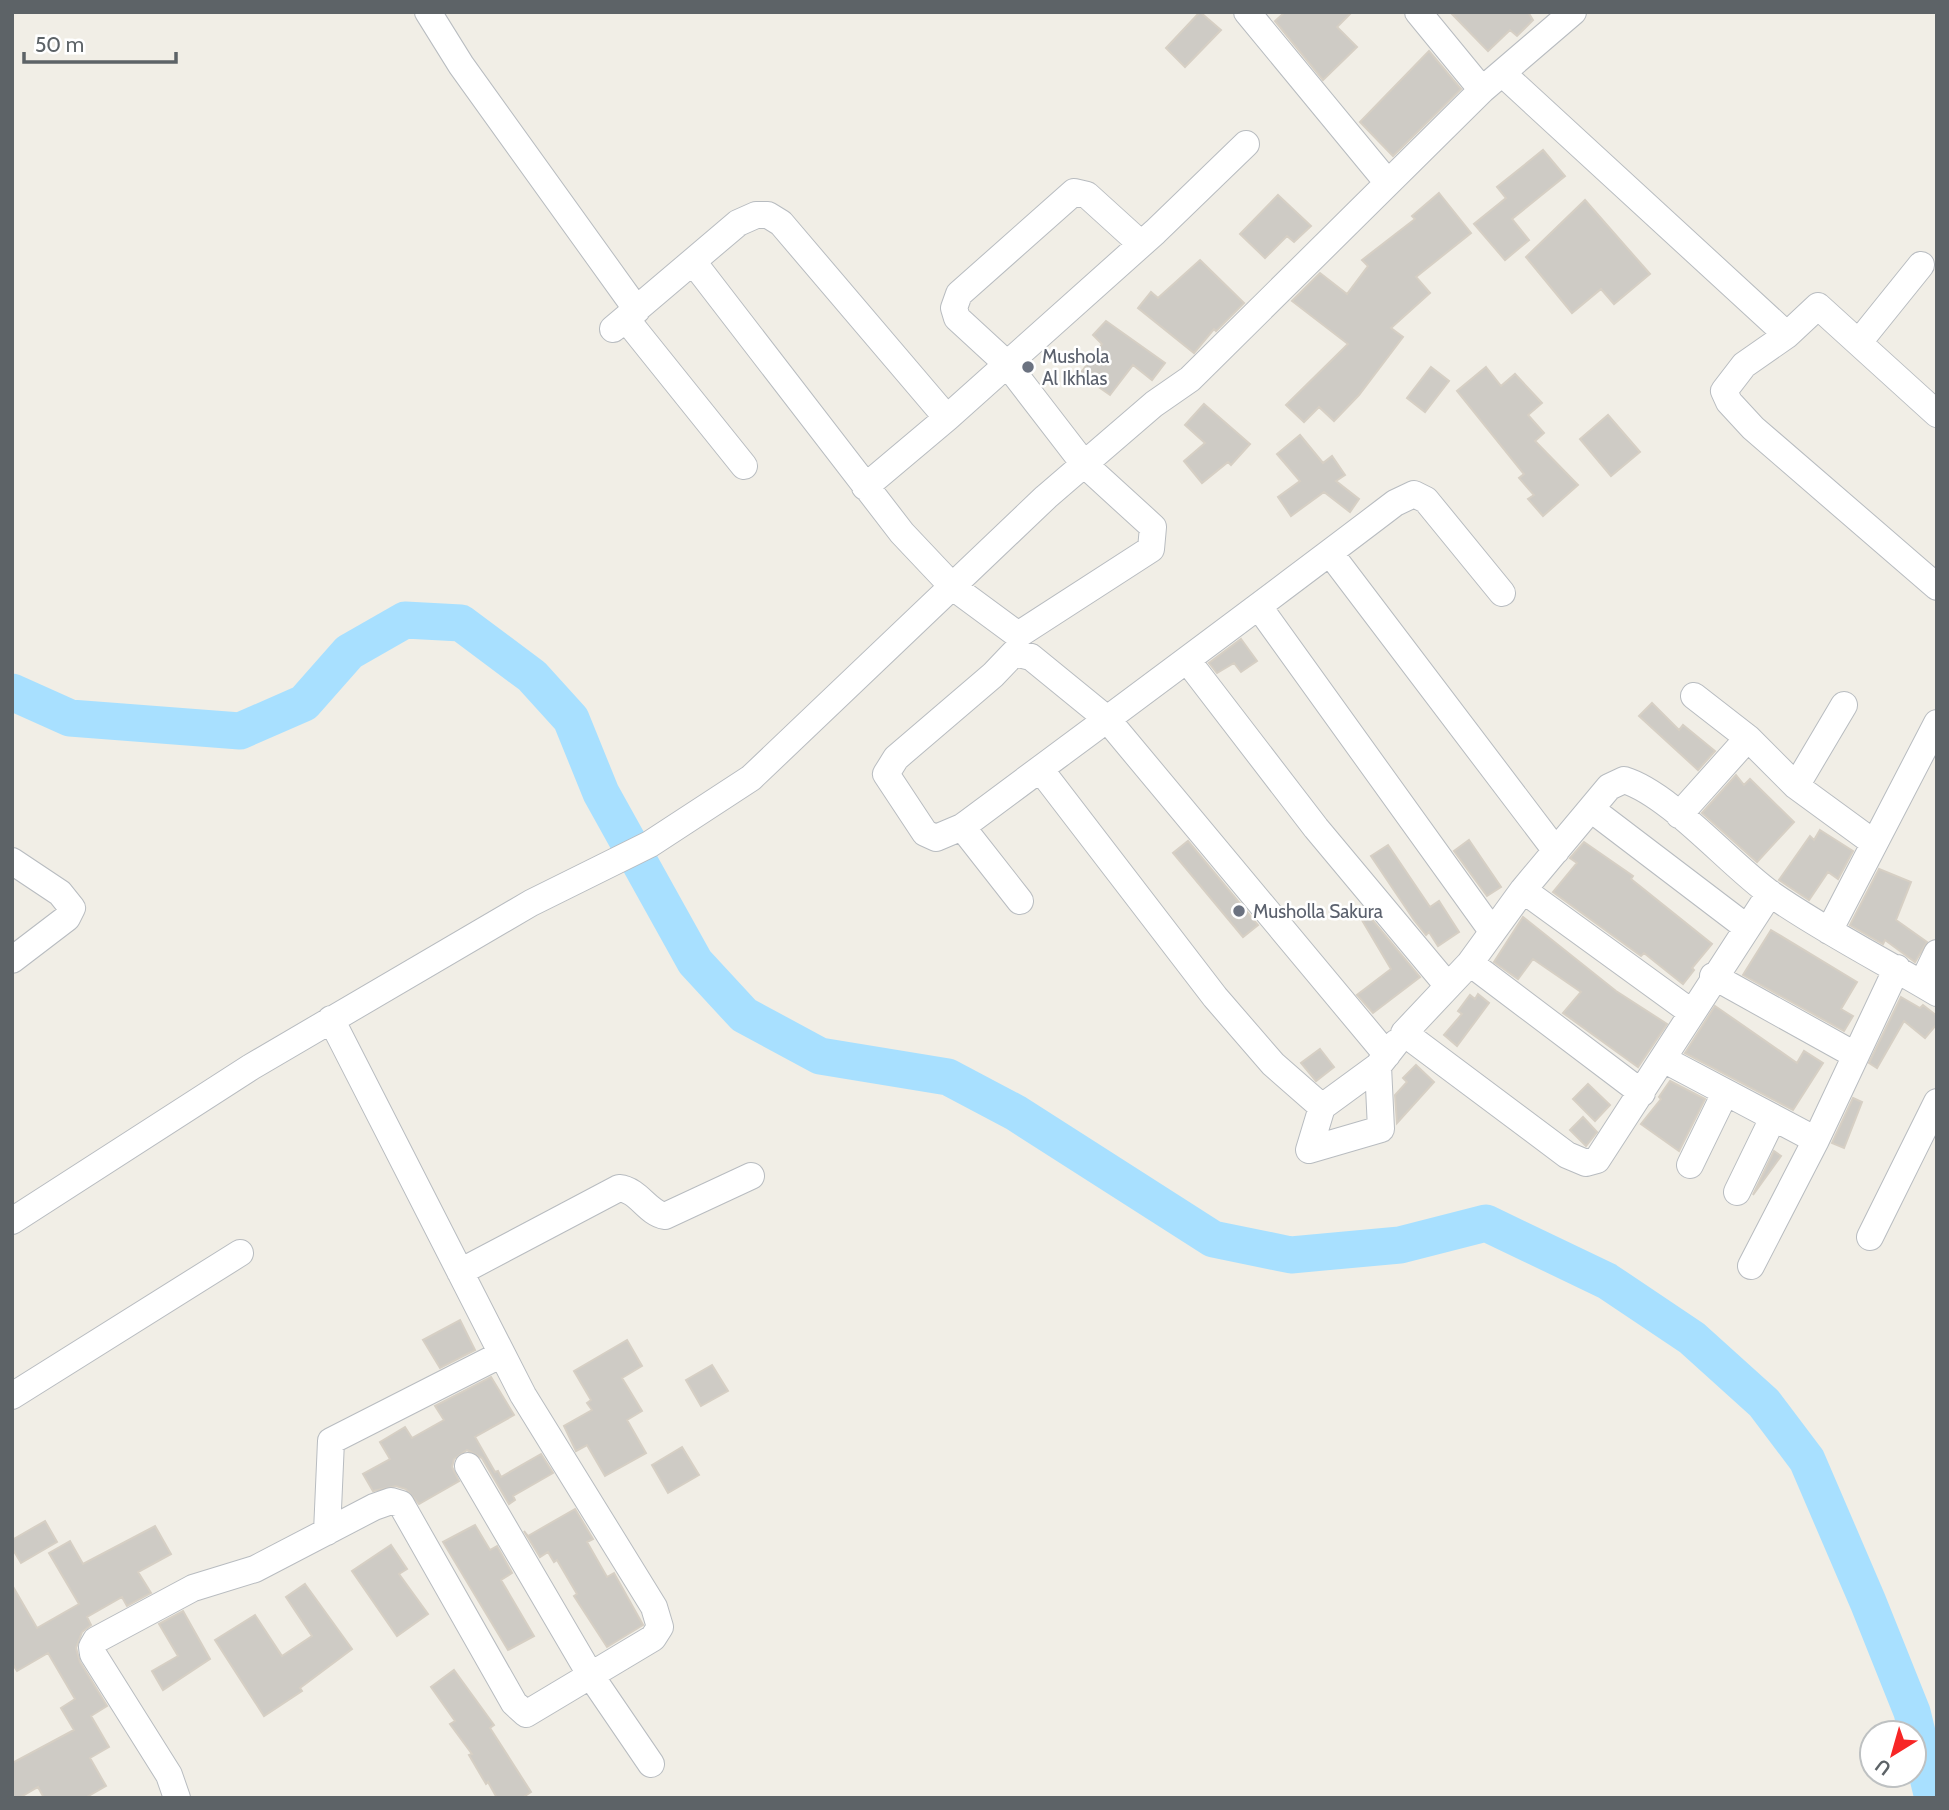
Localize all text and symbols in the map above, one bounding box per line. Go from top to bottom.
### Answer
scale bar [24,21,177,65]
text: 50 m [35,32,84,57]
place label: Mushola Al Ikhlas [1042,345,1109,390]
marker: Mushola Al Ikhlas [1020,359,1036,375]
place label: Musholla Sakura [1253,900,1383,923]
marker: Musholla Sakura [1231,903,1247,919]
north arrow [1858,1719,1928,1789]
text: U [1871,1754,1895,1780]

